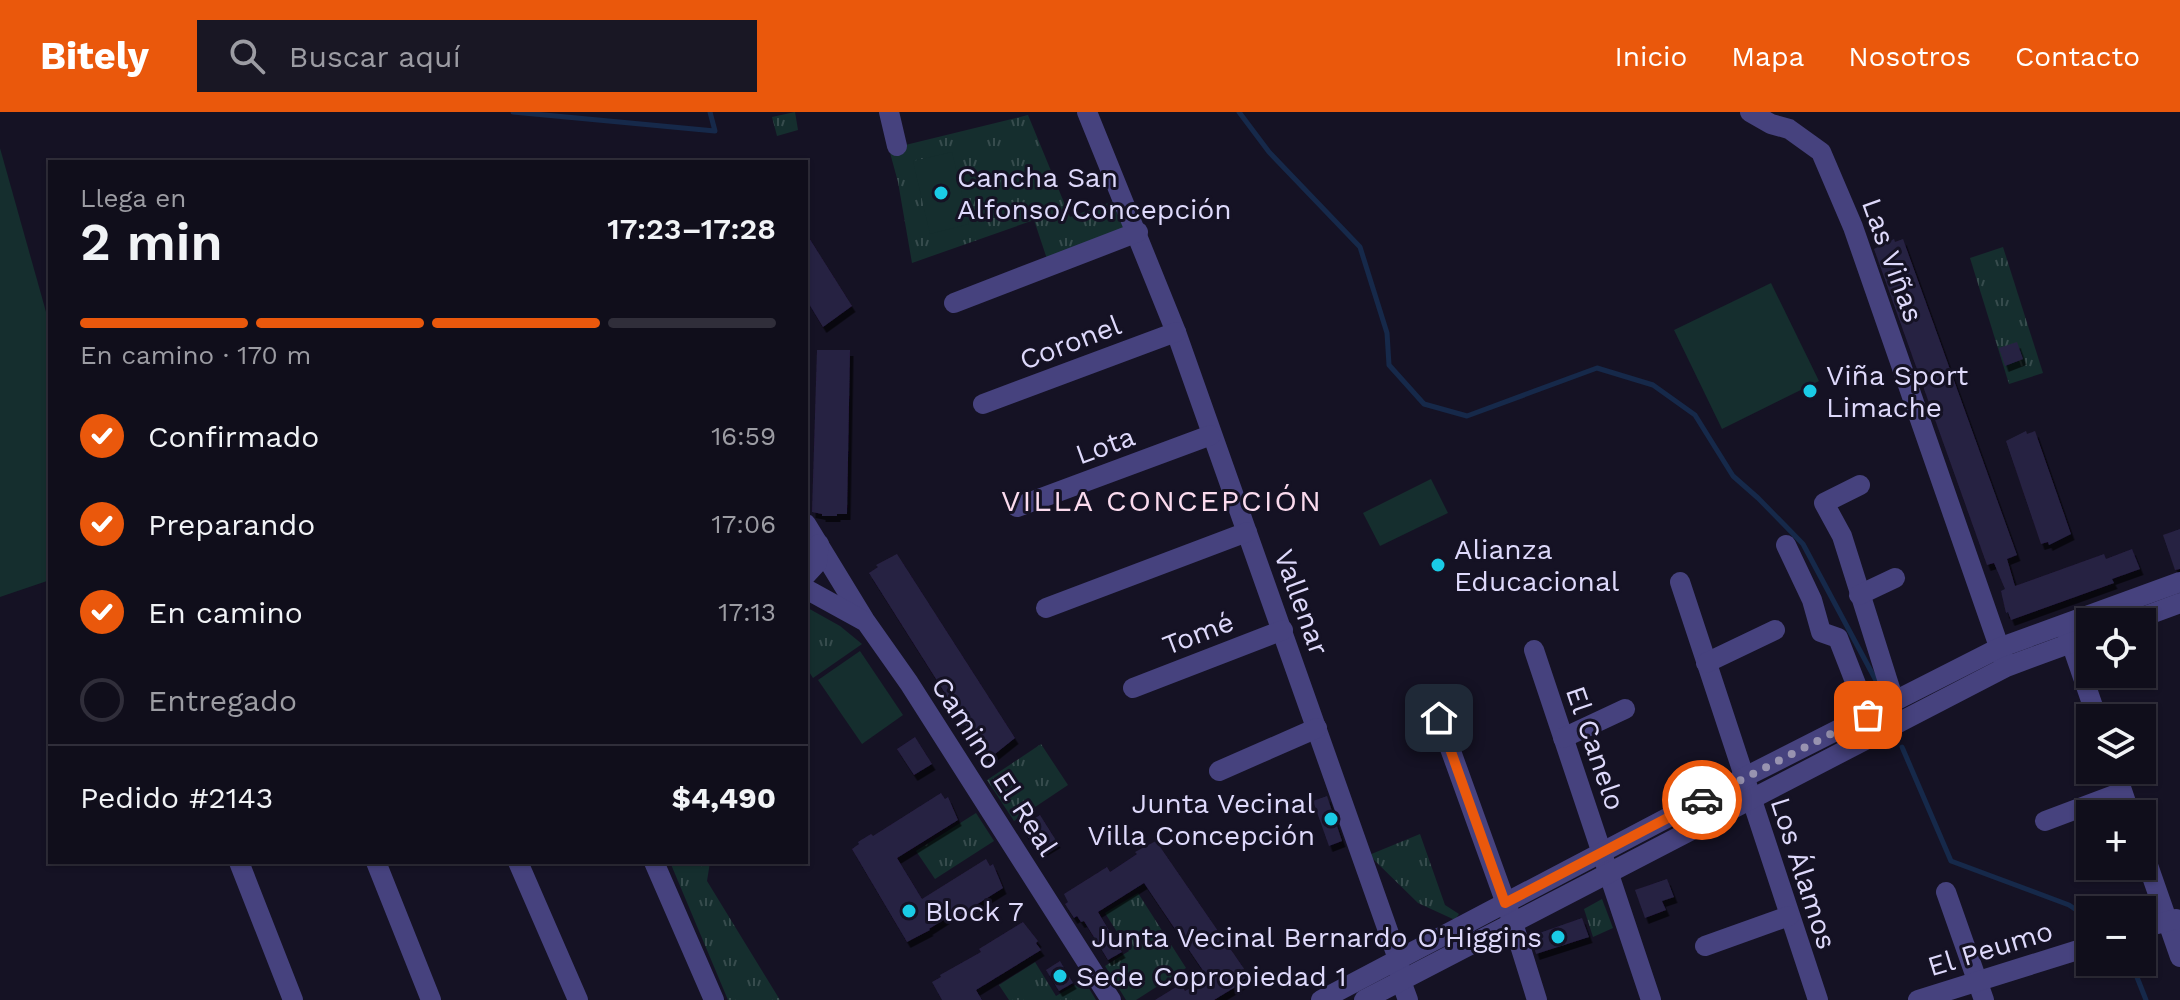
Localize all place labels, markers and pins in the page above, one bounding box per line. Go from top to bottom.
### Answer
place label: Cancha San Alfonso/Concepción [957,161,1232,226]
marker: Cancha San Alfonso/Concepción [932,184,950,202]
place label: Viña Sport Limache [1826,359,1968,424]
marker: Viña Sport Limache [1801,382,1819,400]
place label: Alianza Educacional [1454,533,1620,598]
marker: Alianza Educacional [1429,556,1447,574]
pin [1834,681,1902,749]
pin [1405,684,1473,752]
place label: Junta Vecinal Villa Concepción [1088,787,1315,852]
marker: Junta Vecinal Villa Concepción [1322,810,1340,828]
place label: Block 7 [925,895,1024,928]
marker: Block 7 [900,902,918,920]
place label: Junta Vecinal Bernardo O'Higgins [1091,921,1542,954]
marker: Junta Vecinal Bernardo O'Higgins [1549,928,1567,946]
place label: Sede Copropiedad 1 [1076,960,1347,993]
marker: Sede Copropiedad 1 [1051,967,1069,985]

